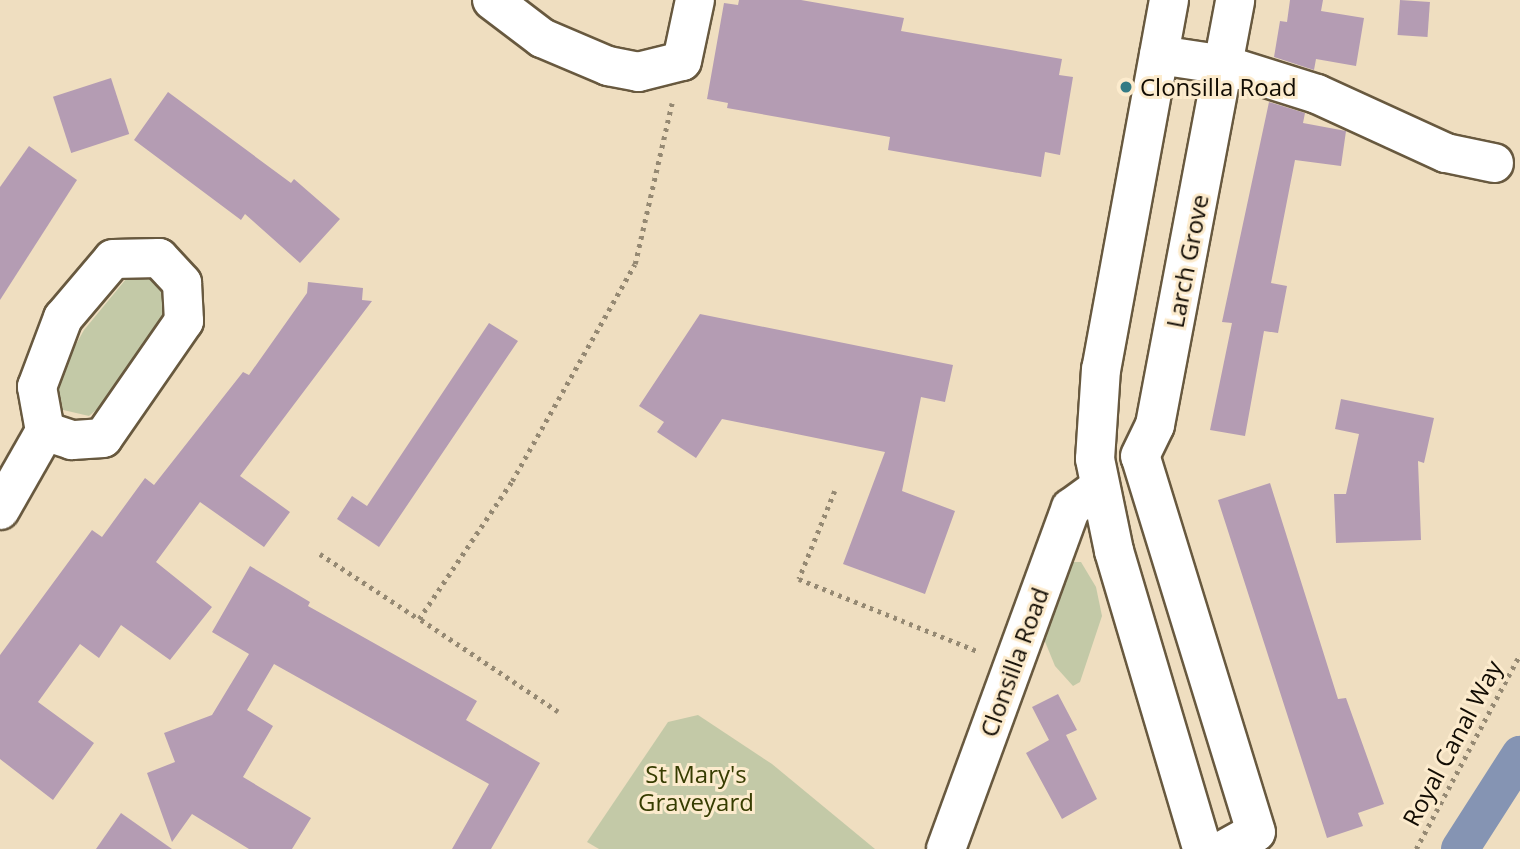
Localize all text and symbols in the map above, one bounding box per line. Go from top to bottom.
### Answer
place label: Clonsilla Road [1140,73,1297,101]
marker: Clonsilla Road [1118,79,1134,95]
street label: Larch Grove [1160,192,1214,330]
street label: Clonsilla Road [974,583,1054,741]
street label: Royal Canal Way [1396,655,1508,831]
park label: St Mary's Graveyard [638,760,754,816]

